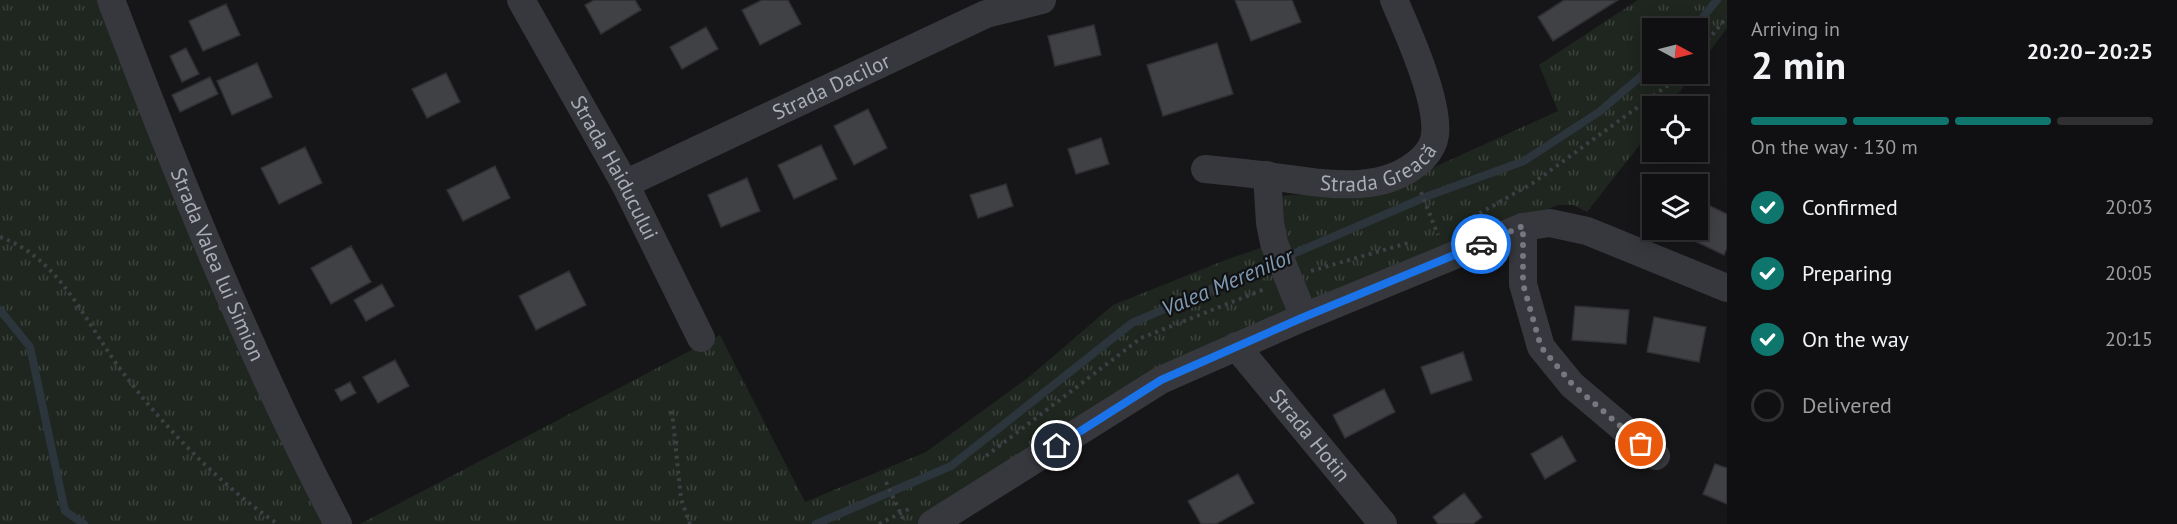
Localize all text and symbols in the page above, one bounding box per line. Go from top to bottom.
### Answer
text: Arriving in [1751,16,1840,42]
north arrow [1642,18,1708,84]
map controls [1642,18,1708,240]
text: 20:20–20:25 [2027,37,2153,65]
text: 2 min [1751,39,1846,90]
street label: Strada Dacilor [768,47,894,126]
street label: Strada Haiducului [565,91,664,244]
button: locate [1642,96,1708,162]
text: On the way · 130 m [1751,134,1918,160]
street label: Strada Greacă [1319,139,1443,197]
street label: Strada Valea lui Simion [165,164,271,365]
button: layers [1642,174,1708,240]
icon: check [1751,191,1784,224]
text: Confirmed [1802,193,1898,221]
text: 20:03 [2105,194,2153,220]
courier [1451,214,1511,274]
icon: car [1465,228,1498,261]
water label: Valea Merenilor [1157,241,1299,322]
icon: check [1751,257,1784,290]
text: Preparing [1802,259,1892,287]
text: 20:05 [2105,260,2153,286]
icon: check [1751,323,1784,356]
text: On the way [1802,325,1909,353]
text: 20:15 [2105,326,2153,352]
street label: Strada Hotin [1264,383,1357,487]
text: Delivered [1802,391,1892,419]
pin [1615,418,1666,469]
pin [1031,420,1082,471]
icon: bag [1624,427,1657,460]
icon: home [1040,429,1073,462]

